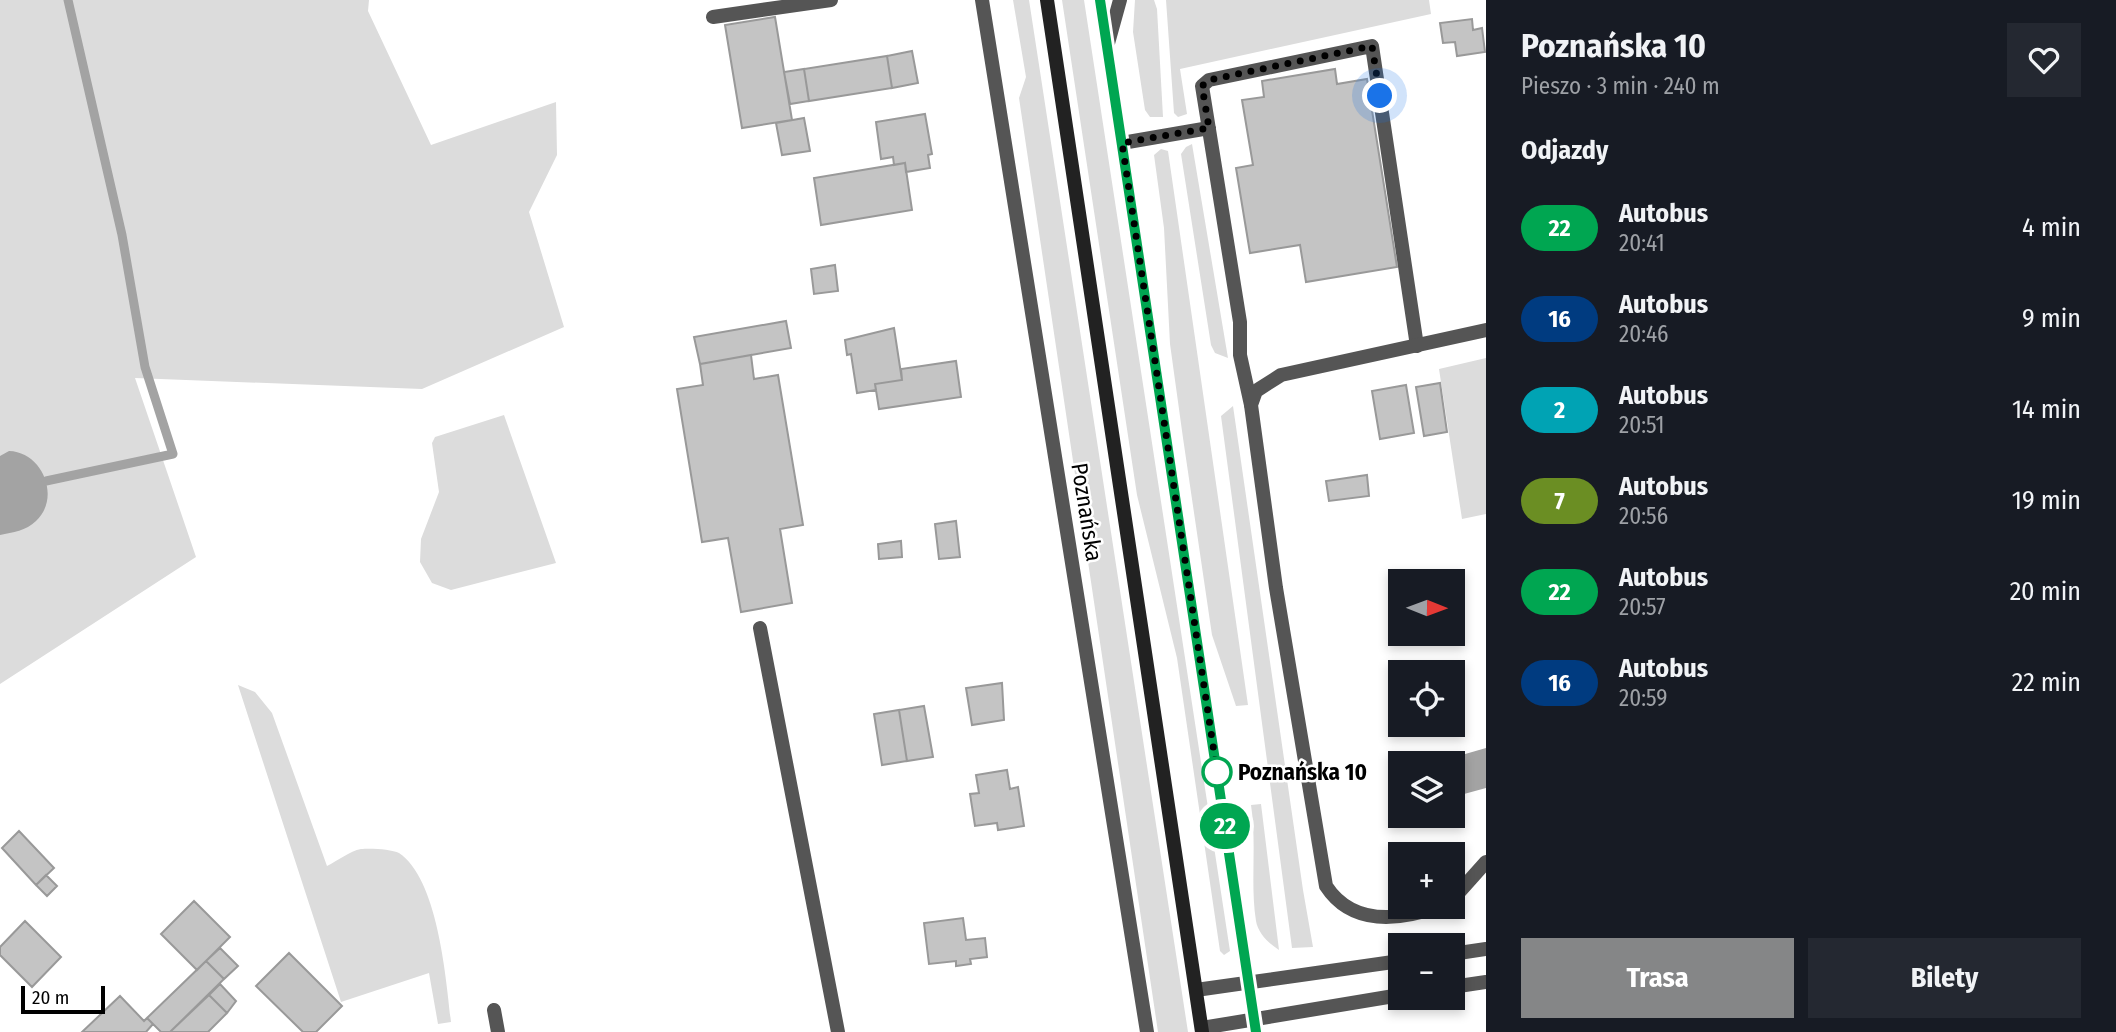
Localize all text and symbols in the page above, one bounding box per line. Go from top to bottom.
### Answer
button: heart [2007,23,2081,97]
text: Poznańska 10 [1521,26,1706,66]
text: Pieszo · 3 min · 240 m [1521,72,1720,100]
your location [1362,78,1397,113]
text: Odjazdy [1521,135,1608,166]
text: Autobus [1619,198,1708,229]
text: 4 min [2022,212,2081,243]
text: 22 [1548,214,1571,242]
text: 20:41 [1619,229,1665,257]
text: Autobus [1619,289,1708,320]
text: 9 min [2022,303,2081,334]
text: 16 [1548,305,1571,333]
text: 20:46 [1619,320,1668,348]
text: Autobus [1619,380,1708,411]
text: 14 min [2012,394,2081,425]
text: 2 [1554,396,1565,424]
text: 20:51 [1619,411,1665,439]
street label: Poznańska [1065,461,1109,563]
text: Autobus [1619,471,1708,502]
text: 19 min [2012,485,2081,516]
text: 7 [1554,487,1565,515]
text: 20:56 [1619,502,1668,530]
text: Autobus [1619,562,1708,593]
north arrow [1388,569,1465,646]
map controls [1388,569,1465,1010]
text: 20 min [2010,576,2081,607]
text: 22 [1548,578,1571,606]
text: 20:57 [1619,593,1665,621]
text: Autobus [1619,653,1708,684]
button: locate [1388,660,1465,737]
text: 22 min [2012,667,2081,698]
text: 16 [1548,669,1571,697]
text: 20:59 [1619,684,1667,712]
button: layers [1388,751,1465,828]
marker: Poznańska 10 [1202,757,1232,787]
place label: Poznańska 10 [1238,758,1367,786]
line badge: 22 [1194,803,1256,849]
text: 22 [1214,812,1236,840]
button: + [1388,842,1465,919]
button: − [1388,933,1465,1010]
button: Trasa [1521,938,1794,1018]
button: Bilety [1808,938,2081,1018]
scale bar [21,983,105,1015]
text: 20 m [32,986,69,1009]

